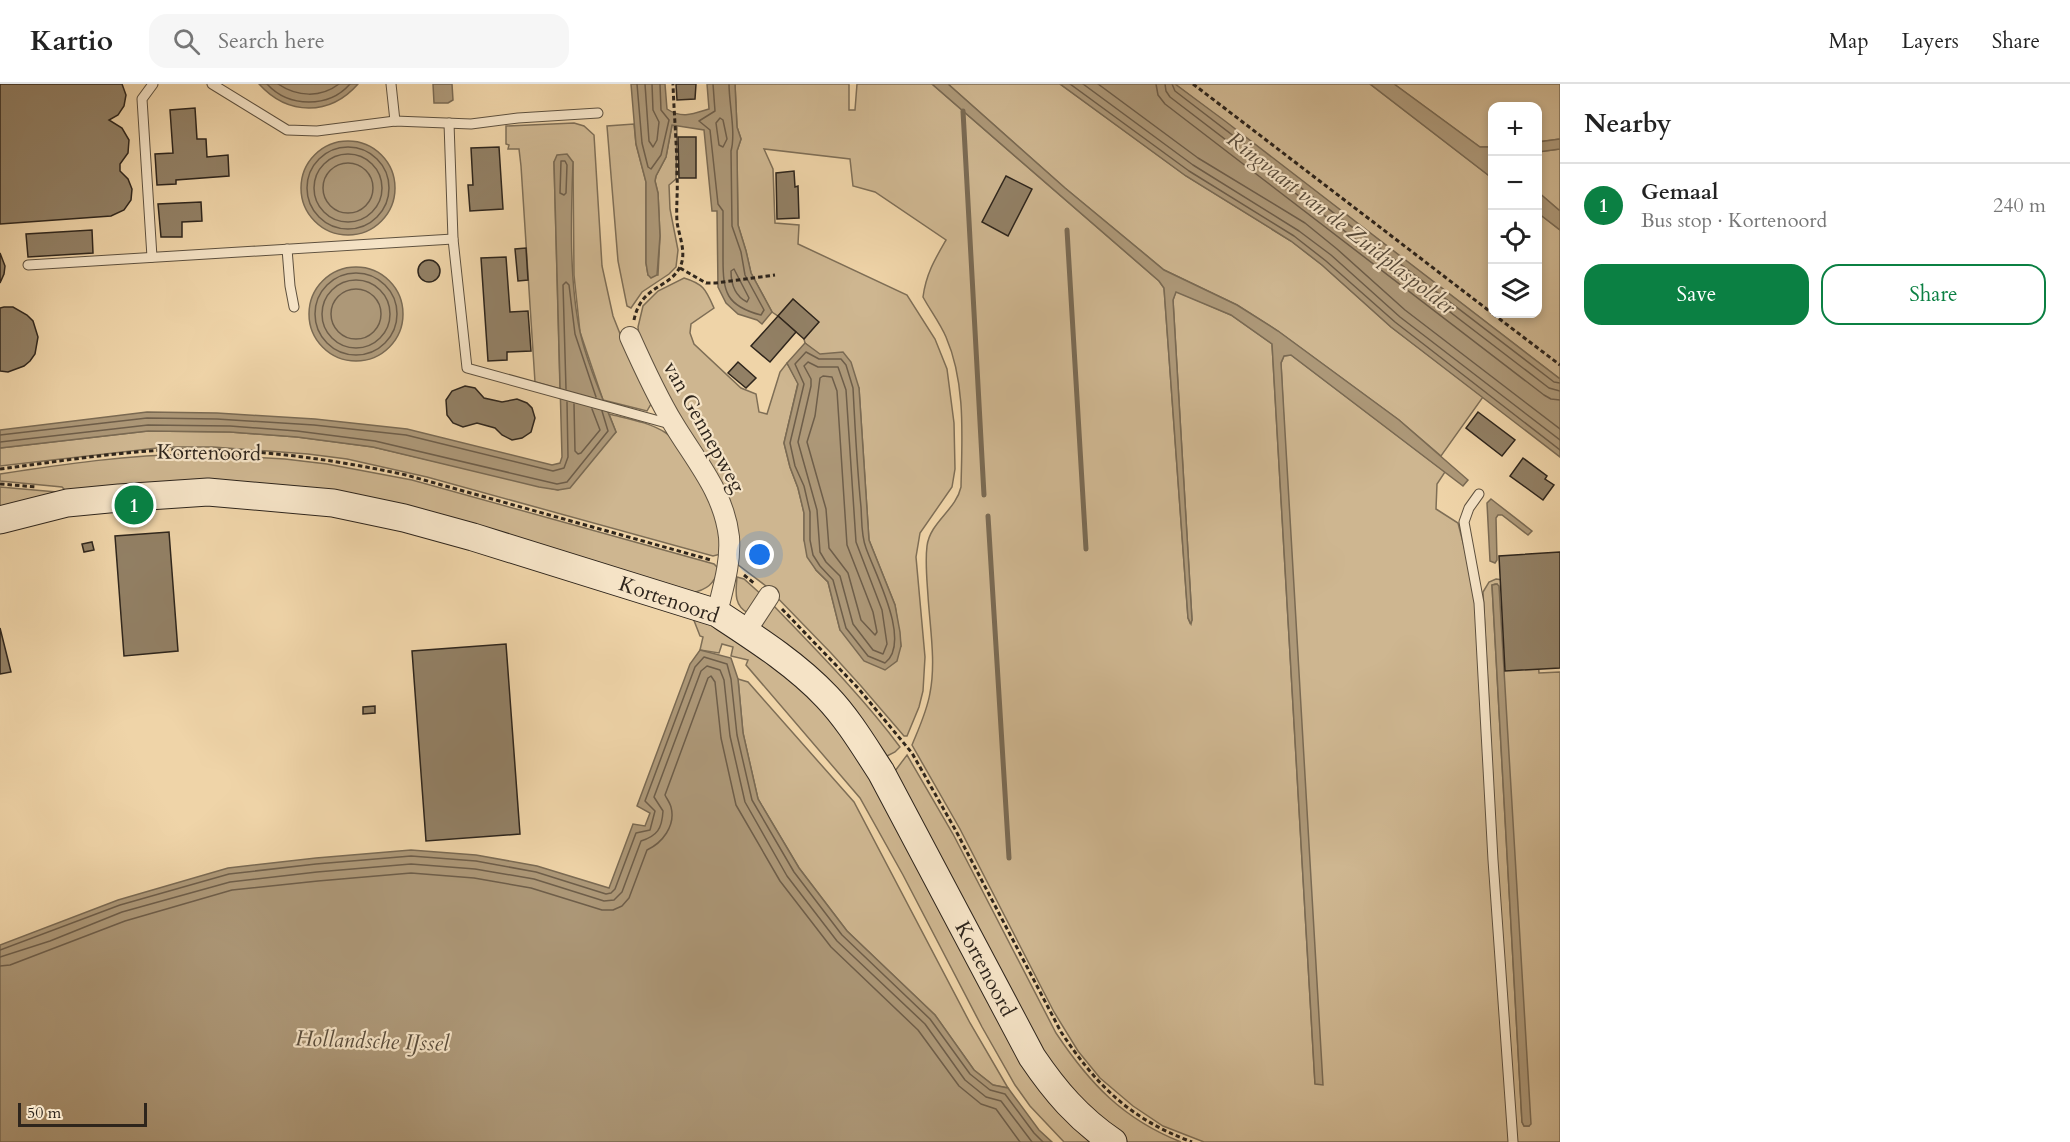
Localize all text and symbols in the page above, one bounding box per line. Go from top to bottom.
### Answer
search box [149,14,569,68]
text: Kartio [30,22,113,60]
icon: search [170,25,203,58]
text: Search here [218,26,325,56]
text: Map [1829,27,1869,56]
text: Layers [1902,27,1959,56]
text: Share [1992,27,2040,56]
map controls [1488,102,1542,318]
button: + [1488,102,1542,156]
text: Nearby [1584,106,1672,141]
water label: Ringvaart van de Zuidplaspolder [1221,124,1462,322]
button: − [1488,156,1542,210]
text: Gemaal [1641,177,1718,207]
text: 1 [1598,192,1609,219]
text: 240 m [1993,192,2046,219]
text: Bus stop · Kortenoord [1641,207,1827,234]
button: locate [1488,210,1542,264]
button: layers [1488,264,1542,318]
button: Save [1584,264,1809,325]
button: Share [1821,264,2046,325]
street label: van Gennepweg [656,356,752,498]
street label: Kortenoord [157,438,261,468]
pin: 1 [114,482,154,528]
your location [745,540,774,569]
street label: Kortenoord [615,569,723,631]
street label: Kortenoord [948,916,1022,1022]
water label: Hollandsche IJssel [295,1023,450,1059]
scale bar [18,1100,147,1128]
text: 50 m [27,1102,61,1124]

